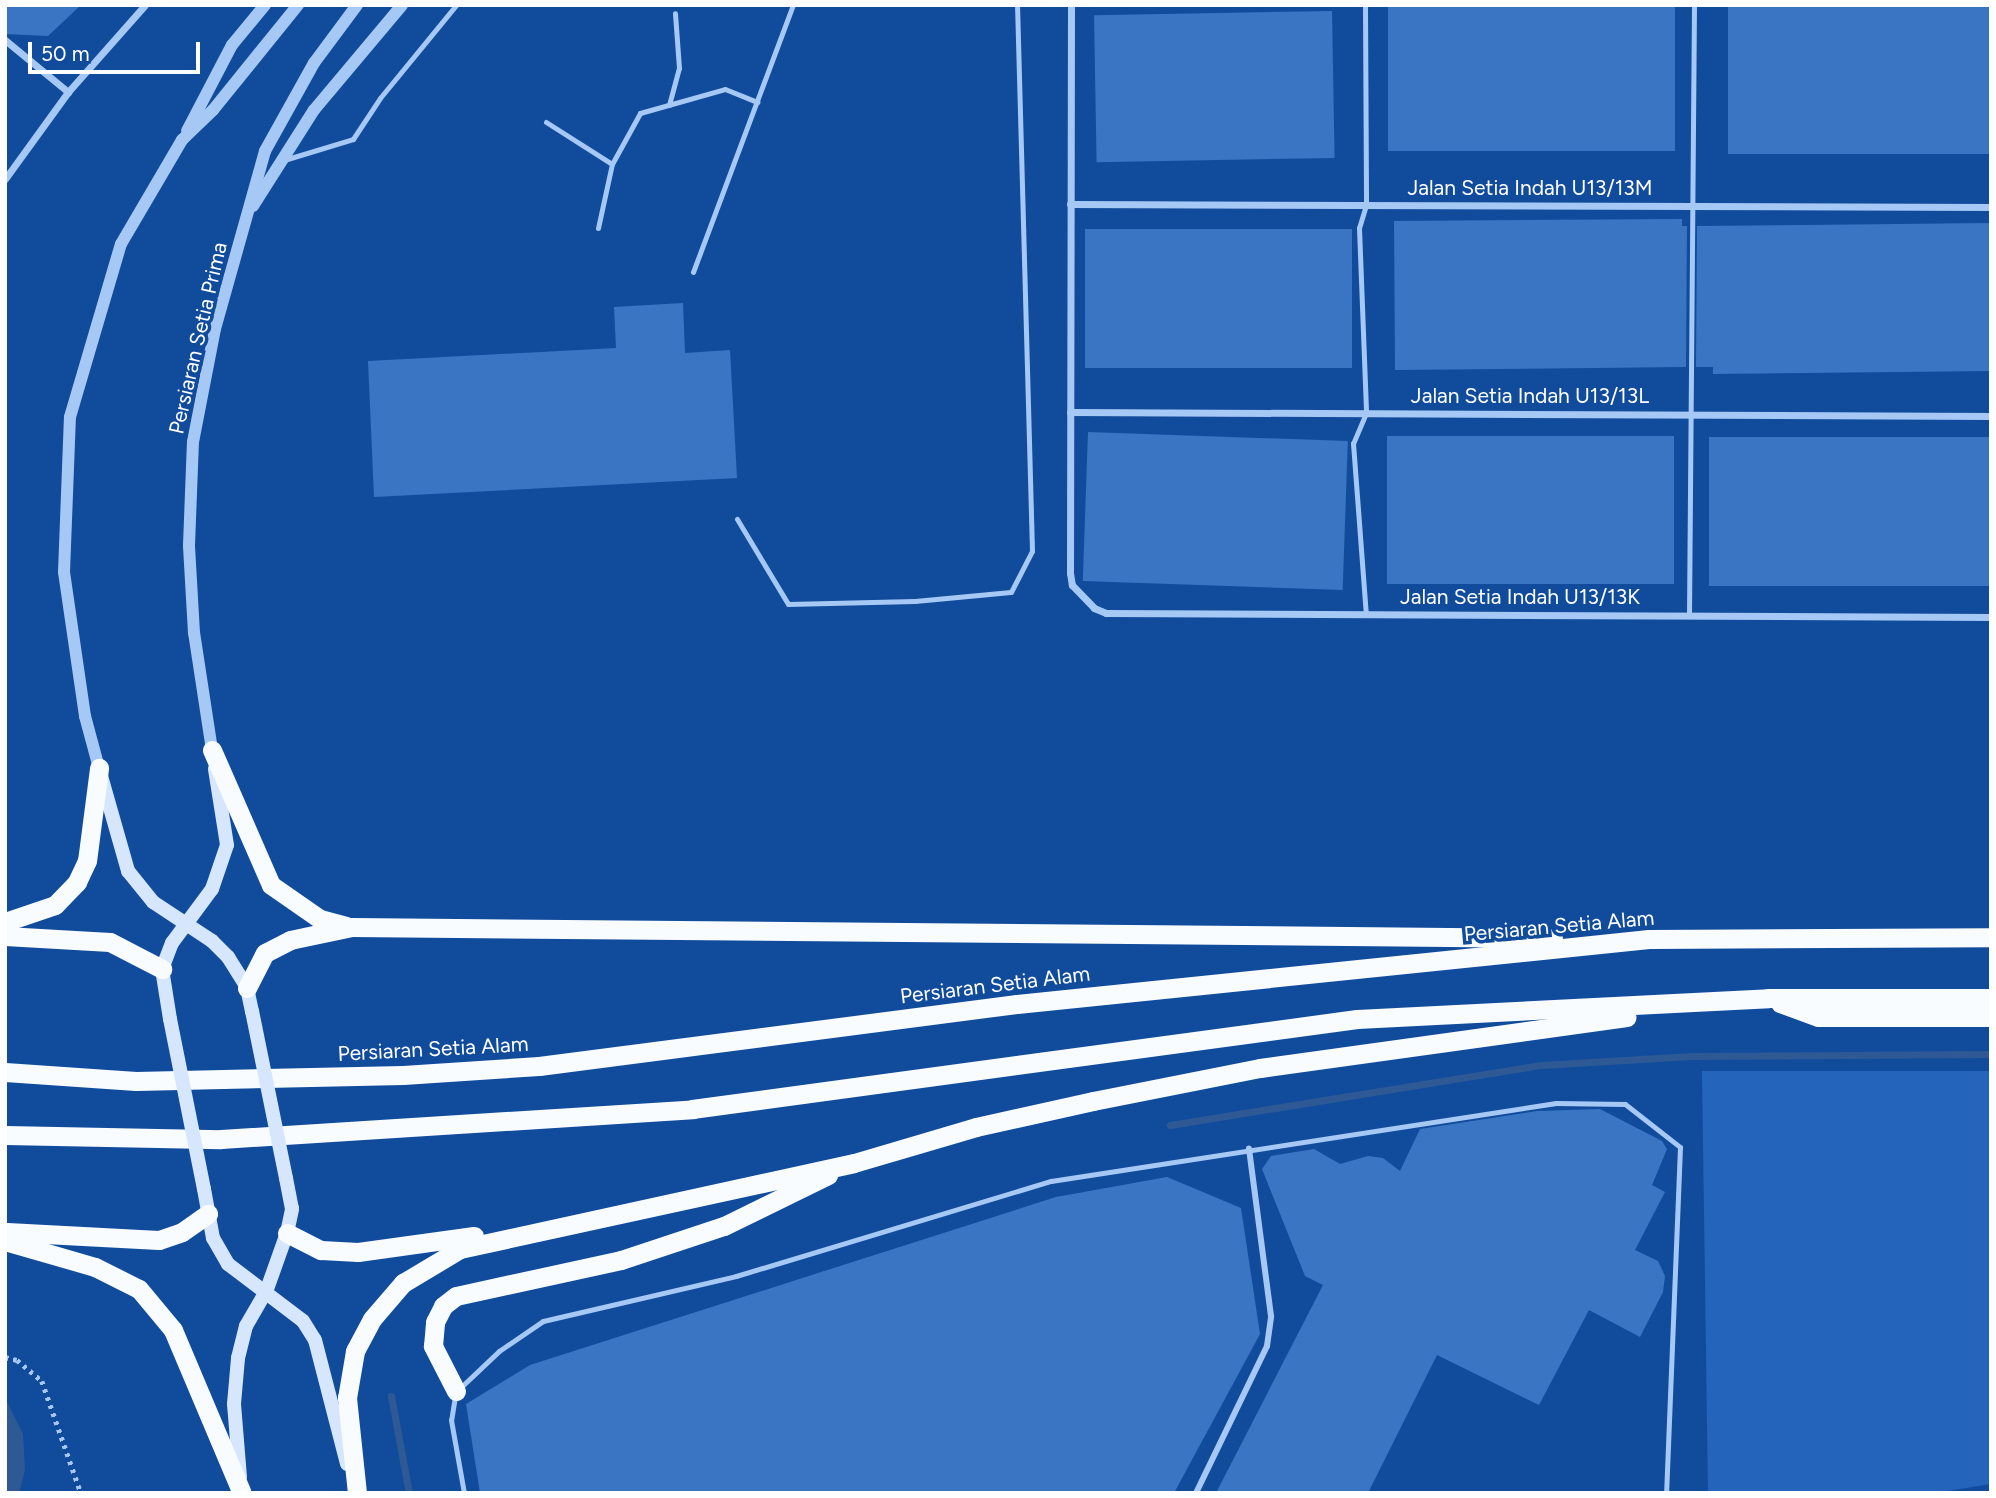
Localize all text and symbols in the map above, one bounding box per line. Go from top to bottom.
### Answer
scale bar [32,28,203,72]
text: 50 m [41,41,90,66]
street label: Jalan Setia Indah U13/13M [1407,175,1653,201]
street label: Persiaran Setia Prima [164,240,232,436]
street label: Jalan Setia Indah U13/13L [1411,383,1649,409]
street label: Jalan Setia Indah U13/13K [1400,584,1640,610]
street label: Persiaran Setia Alam [1463,905,1655,947]
street label: Persiaran Setia Alam [899,961,1091,1009]
street label: Persiaran Setia Alam [337,1031,529,1067]

